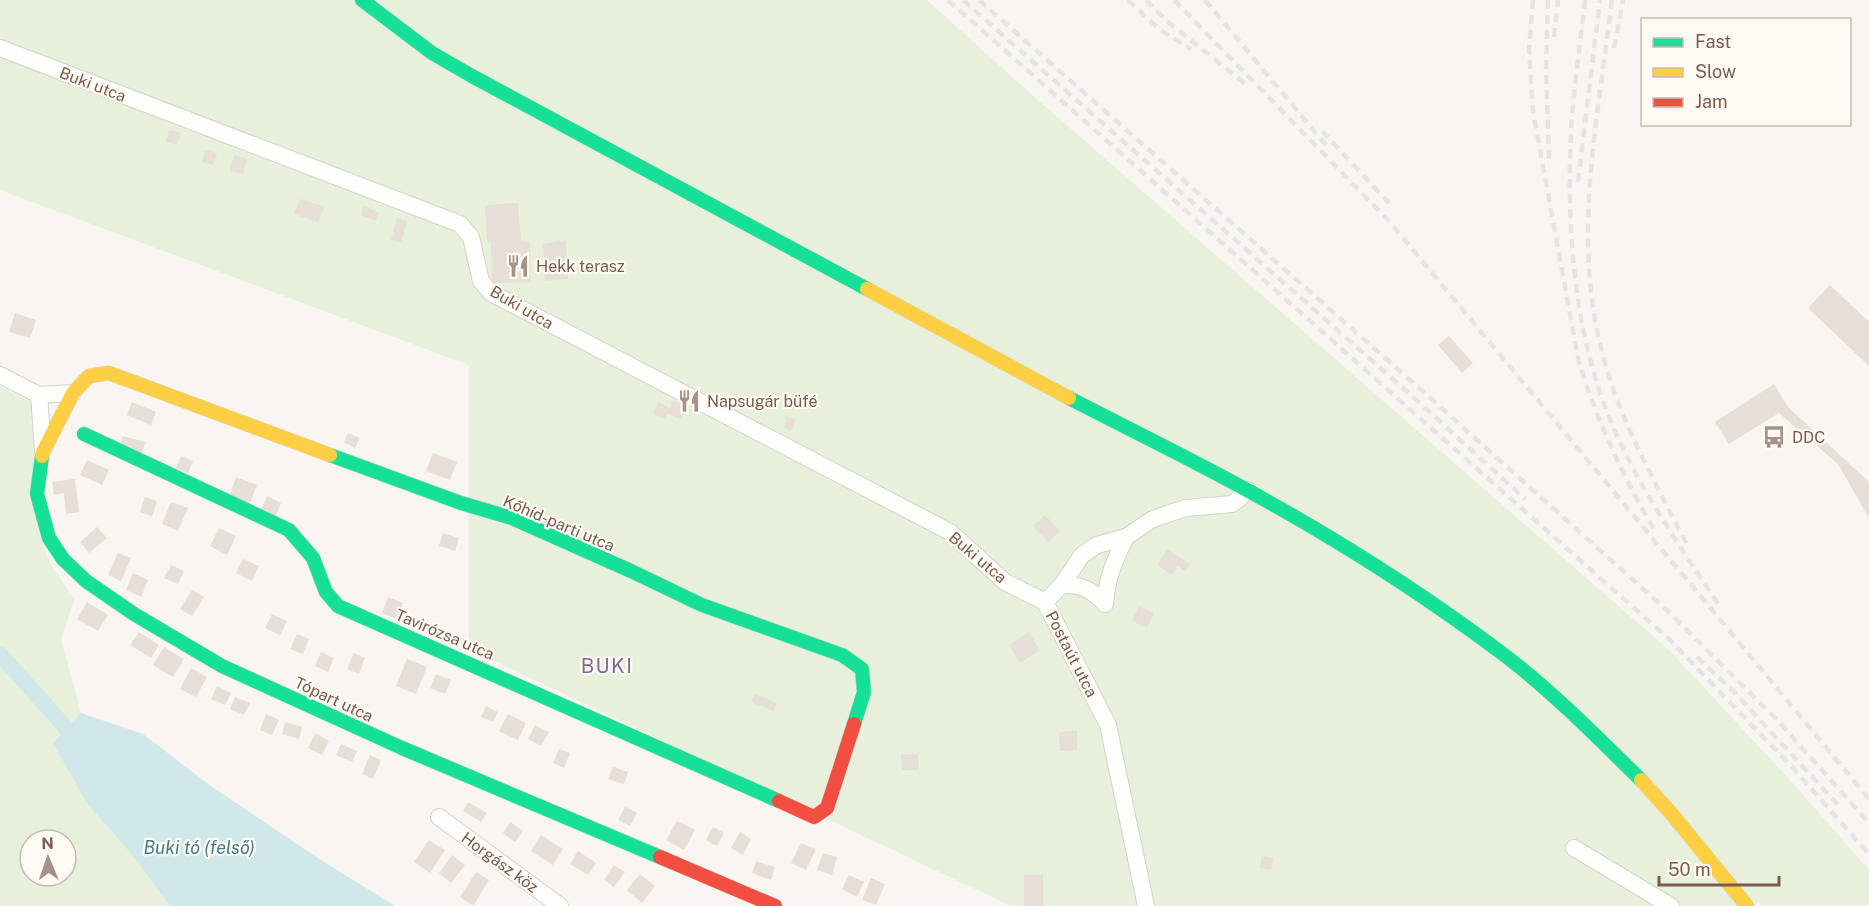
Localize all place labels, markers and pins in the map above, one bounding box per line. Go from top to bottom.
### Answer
restaurant icon: Hekk terasz [505,253,531,279]
place label: Hekk terasz [536,257,625,276]
restaurant icon: Napsugár büfé [676,388,702,414]
place label: Napsugár büfé [707,392,818,411]
bus stop icon: DDC [1761,424,1787,450]
place label: DDC [1792,428,1825,447]

